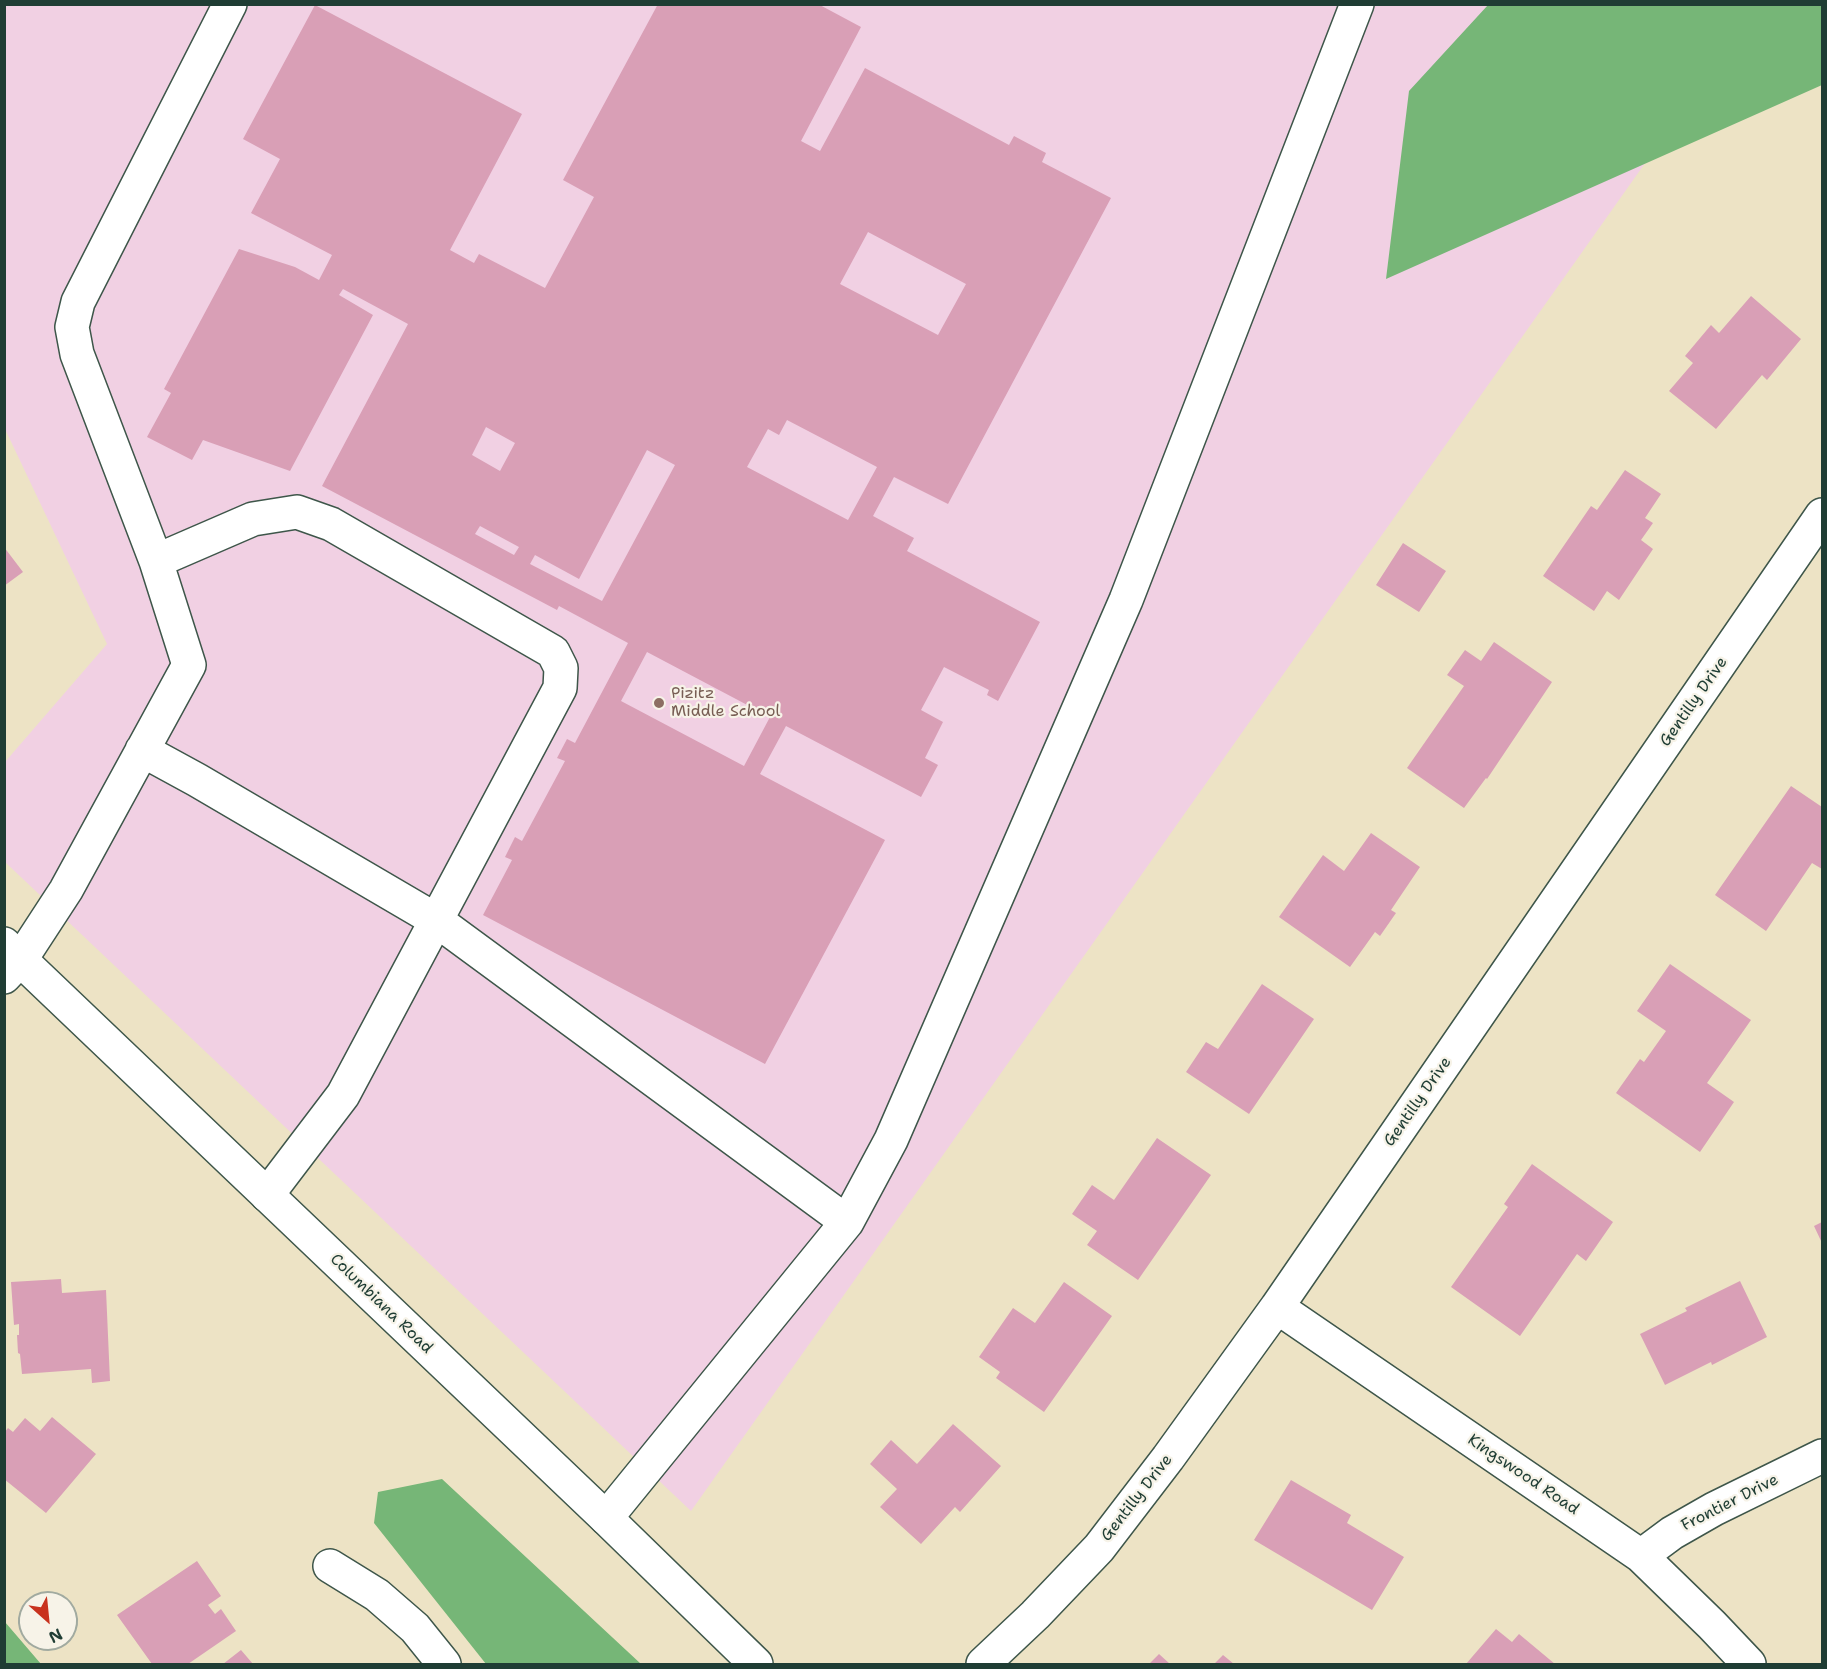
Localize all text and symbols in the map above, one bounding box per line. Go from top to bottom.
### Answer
street label: Gentilly Drive [1656,654,1732,750]
place label: Pizitz Middle School [671,684,780,722]
marker: Pizitz Middle School [652,696,666,710]
street label: Gentilly Drive [1380,1054,1456,1150]
street label: Columbiana Road [326,1250,436,1358]
street label: Kingswood Road [1464,1431,1582,1519]
street label: Gentilly Drive [1097,1451,1177,1545]
street label: Frontier Drive [1678,1470,1782,1536]
north arrow [18,1591,78,1651]
text: N [45,1623,66,1648]

